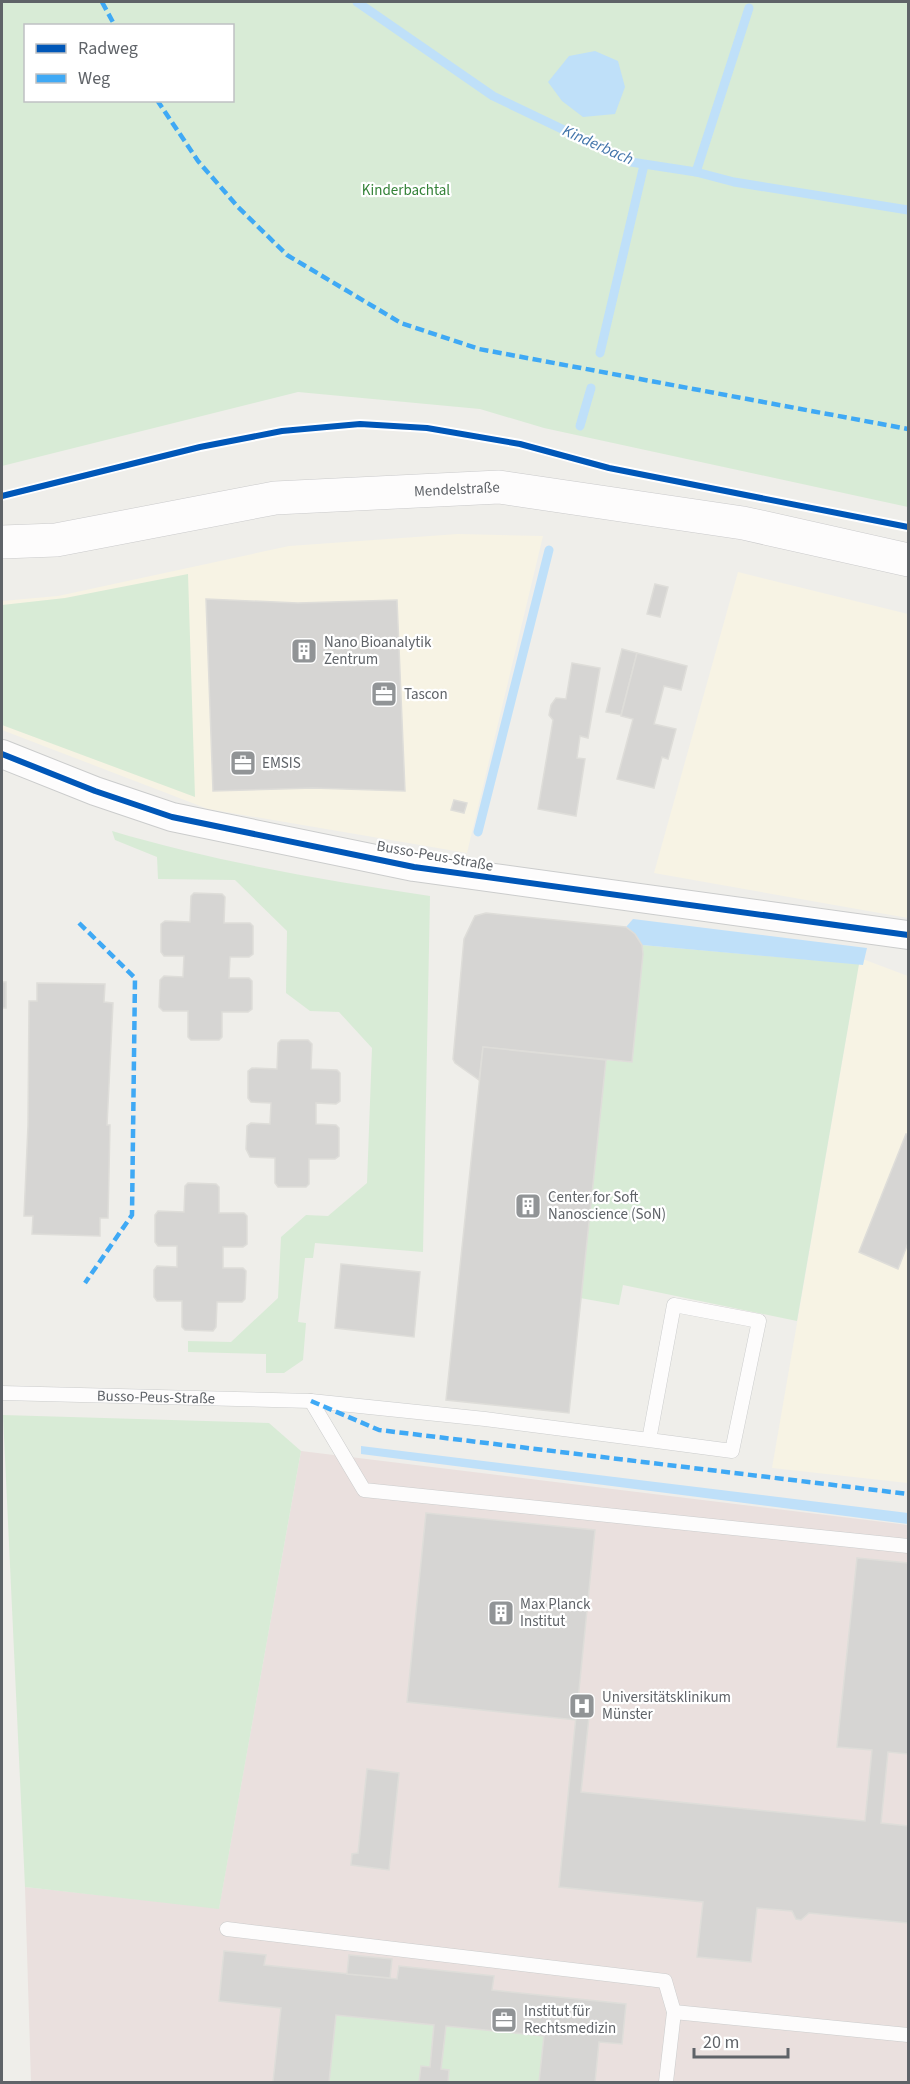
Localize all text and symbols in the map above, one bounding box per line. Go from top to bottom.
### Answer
legend [24,24,234,102]
text: Radweg [78,36,138,61]
text: Weg [78,66,110,91]
water label: Kinderbach [559,120,637,170]
park label: Kinderbachtal [362,180,450,201]
street label: Mendelstraße [413,476,500,502]
place label: Nano Bioanalytik Zentrum [324,632,432,670]
building icon: Nano Bioanalytik Zentrum [289,636,319,666]
office icon: Tascon [369,679,399,709]
place label: Tascon [404,684,448,705]
office icon: EMSIS [228,748,258,778]
place label: EMSIS [262,753,301,774]
street label: Busso-Peus-Straße [375,835,495,877]
place label: Center for Soft Nanoscience (SoN) [548,1187,666,1225]
building icon: Center for Soft Nanoscience (SoN) [513,1191,543,1221]
street label: Busso-Peus-Straße [97,1385,215,1409]
place label: Max Planck Institut [520,1594,591,1632]
building icon: Max Planck Institut [486,1598,516,1628]
place label: Universitätsklinikum Münster [602,1687,731,1725]
hospital icon: Universitätsklinikum Münster [567,1691,597,1721]
place label: Institut für Rechtsmedizin [524,2001,616,2039]
office icon: Institut für Rechtsmedizin [489,2005,519,2035]
scale bar [694,2021,788,2059]
text: 20 m [703,2030,739,2055]

